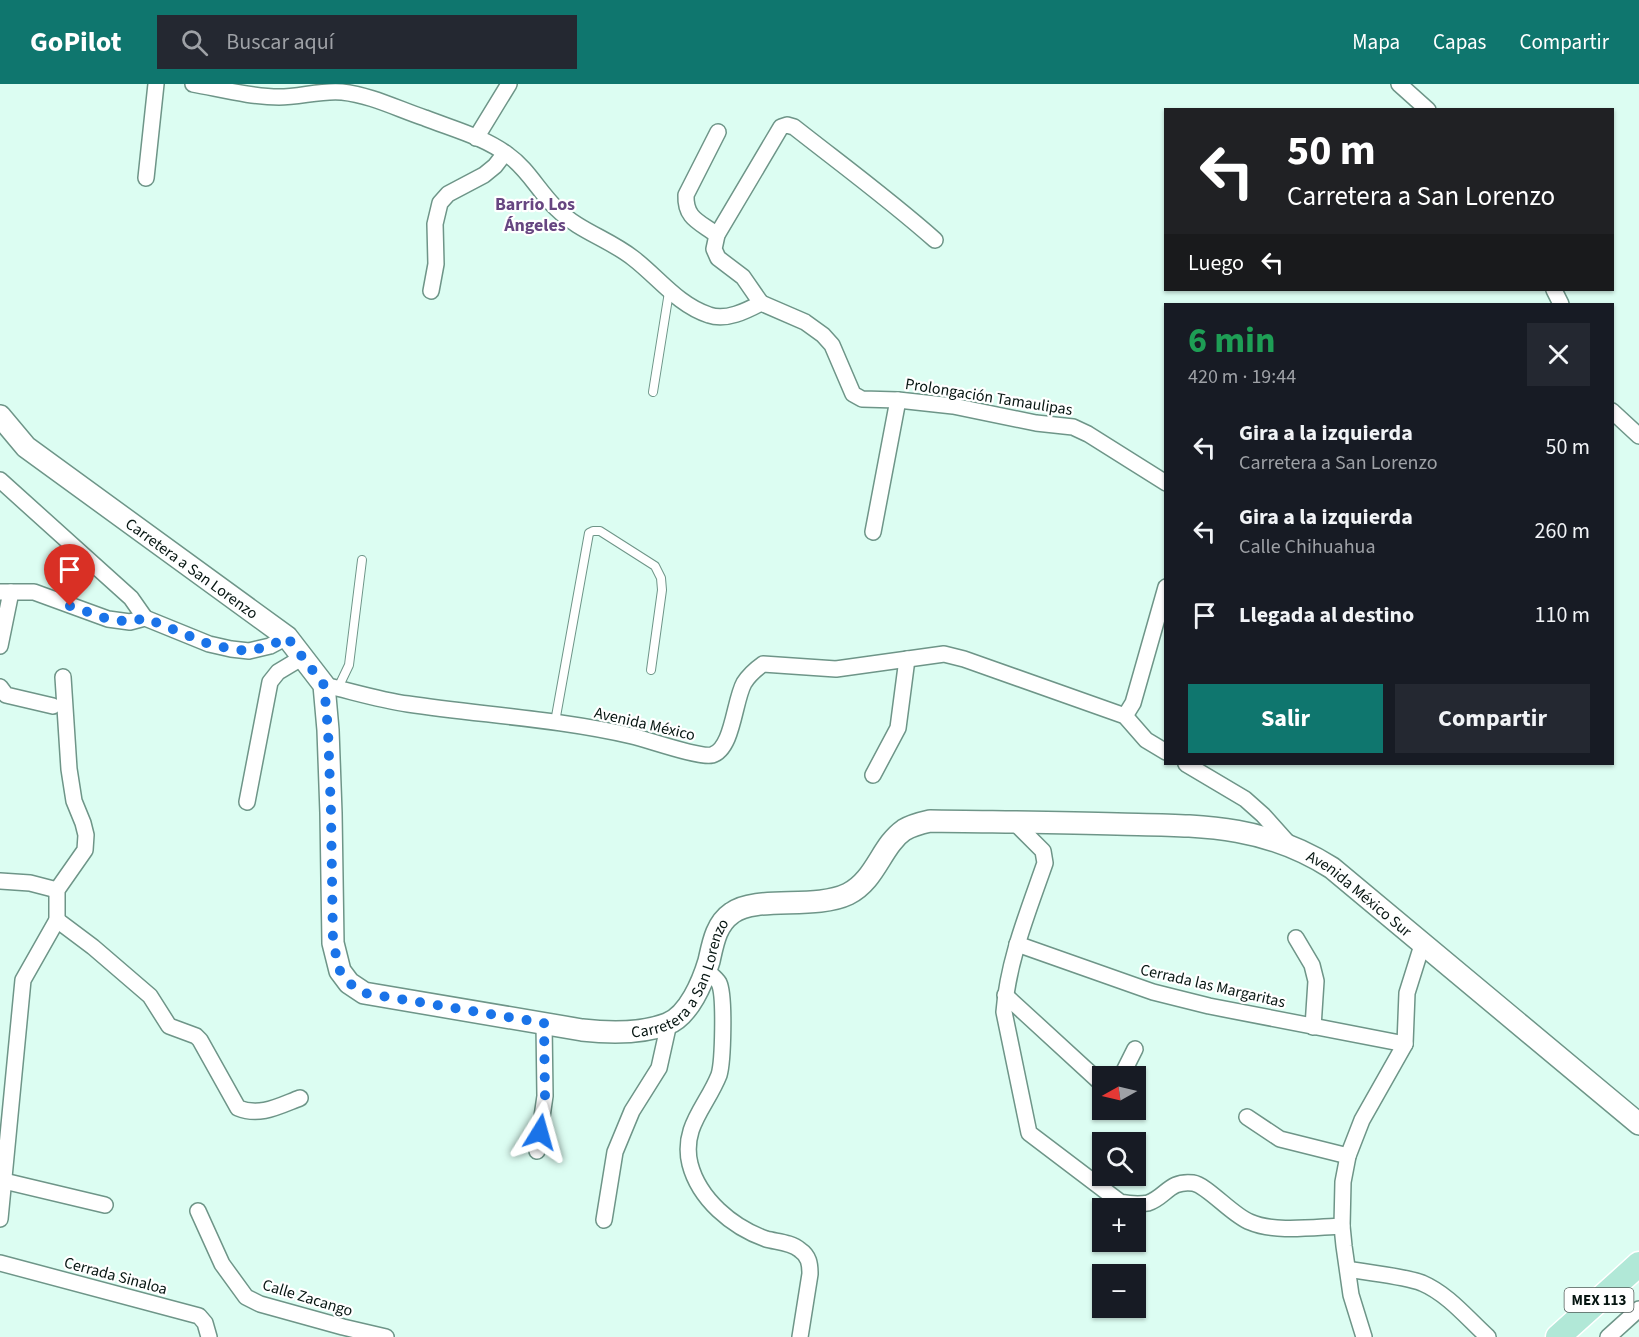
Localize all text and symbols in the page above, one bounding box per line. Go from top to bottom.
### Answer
search box [157,15,577,69]
text: GoPilot [30,22,121,62]
icon: search [178,26,211,59]
text: Buscar aquí [226,26,334,58]
text: Mapa [1352,27,1400,57]
text: Capas [1433,27,1486,57]
text: Compartir [1519,27,1609,57]
text: 50 m [1287,121,1376,181]
icon: left [1188,132,1266,210]
text: Carretera a San Lorenzo [1287,177,1555,216]
district label: Barrio Los Ángeles [495,192,575,238]
icon: left [1256,246,1289,279]
text: Luego [1188,247,1244,279]
text: 6 min [1188,315,1276,366]
button: close [1527,323,1590,386]
text: 420 m · 19:44 [1188,363,1296,391]
street label: Prolongación Tamaulipas [904,373,1074,421]
text: Gira a la izquierda [1239,417,1413,449]
icon: left [1188,431,1221,464]
text: 50 m [1545,431,1590,463]
text: Carretera a San Lorenzo [1239,449,1438,477]
text: Gira a la izquierda [1239,501,1413,533]
street label: Carretera a San Lorenzo [121,513,262,625]
icon: left [1188,515,1221,548]
text: 260 m [1535,515,1590,547]
text: Calle Chihuahua [1239,533,1376,561]
pin [44,544,95,606]
icon: arrive [53,553,86,586]
icon: arrive [1188,599,1221,632]
text: Llegada al destino [1239,599,1414,631]
text: 110 m [1535,599,1590,631]
button: Salir [1188,684,1383,753]
button: Compartir [1395,684,1590,753]
street label: Avenida México [592,702,697,746]
street label: Avenida México Sur [1302,846,1417,943]
street label: Carretera a San Lorenzo [630,914,734,1043]
street label: Cerrada las Margaritas [1138,959,1288,1013]
north arrow [1092,1066,1146,1120]
map controls [1092,1066,1146,1318]
position arrow [508,1100,572,1164]
button: search [1092,1132,1146,1186]
button: + [1092,1198,1146,1252]
street label: Cerrada Sinaloa [62,1252,170,1300]
button: − [1092,1264,1146,1318]
street label: Calle Zacango [260,1274,356,1322]
road number: MEX 113 [1564,1288,1634,1312]

